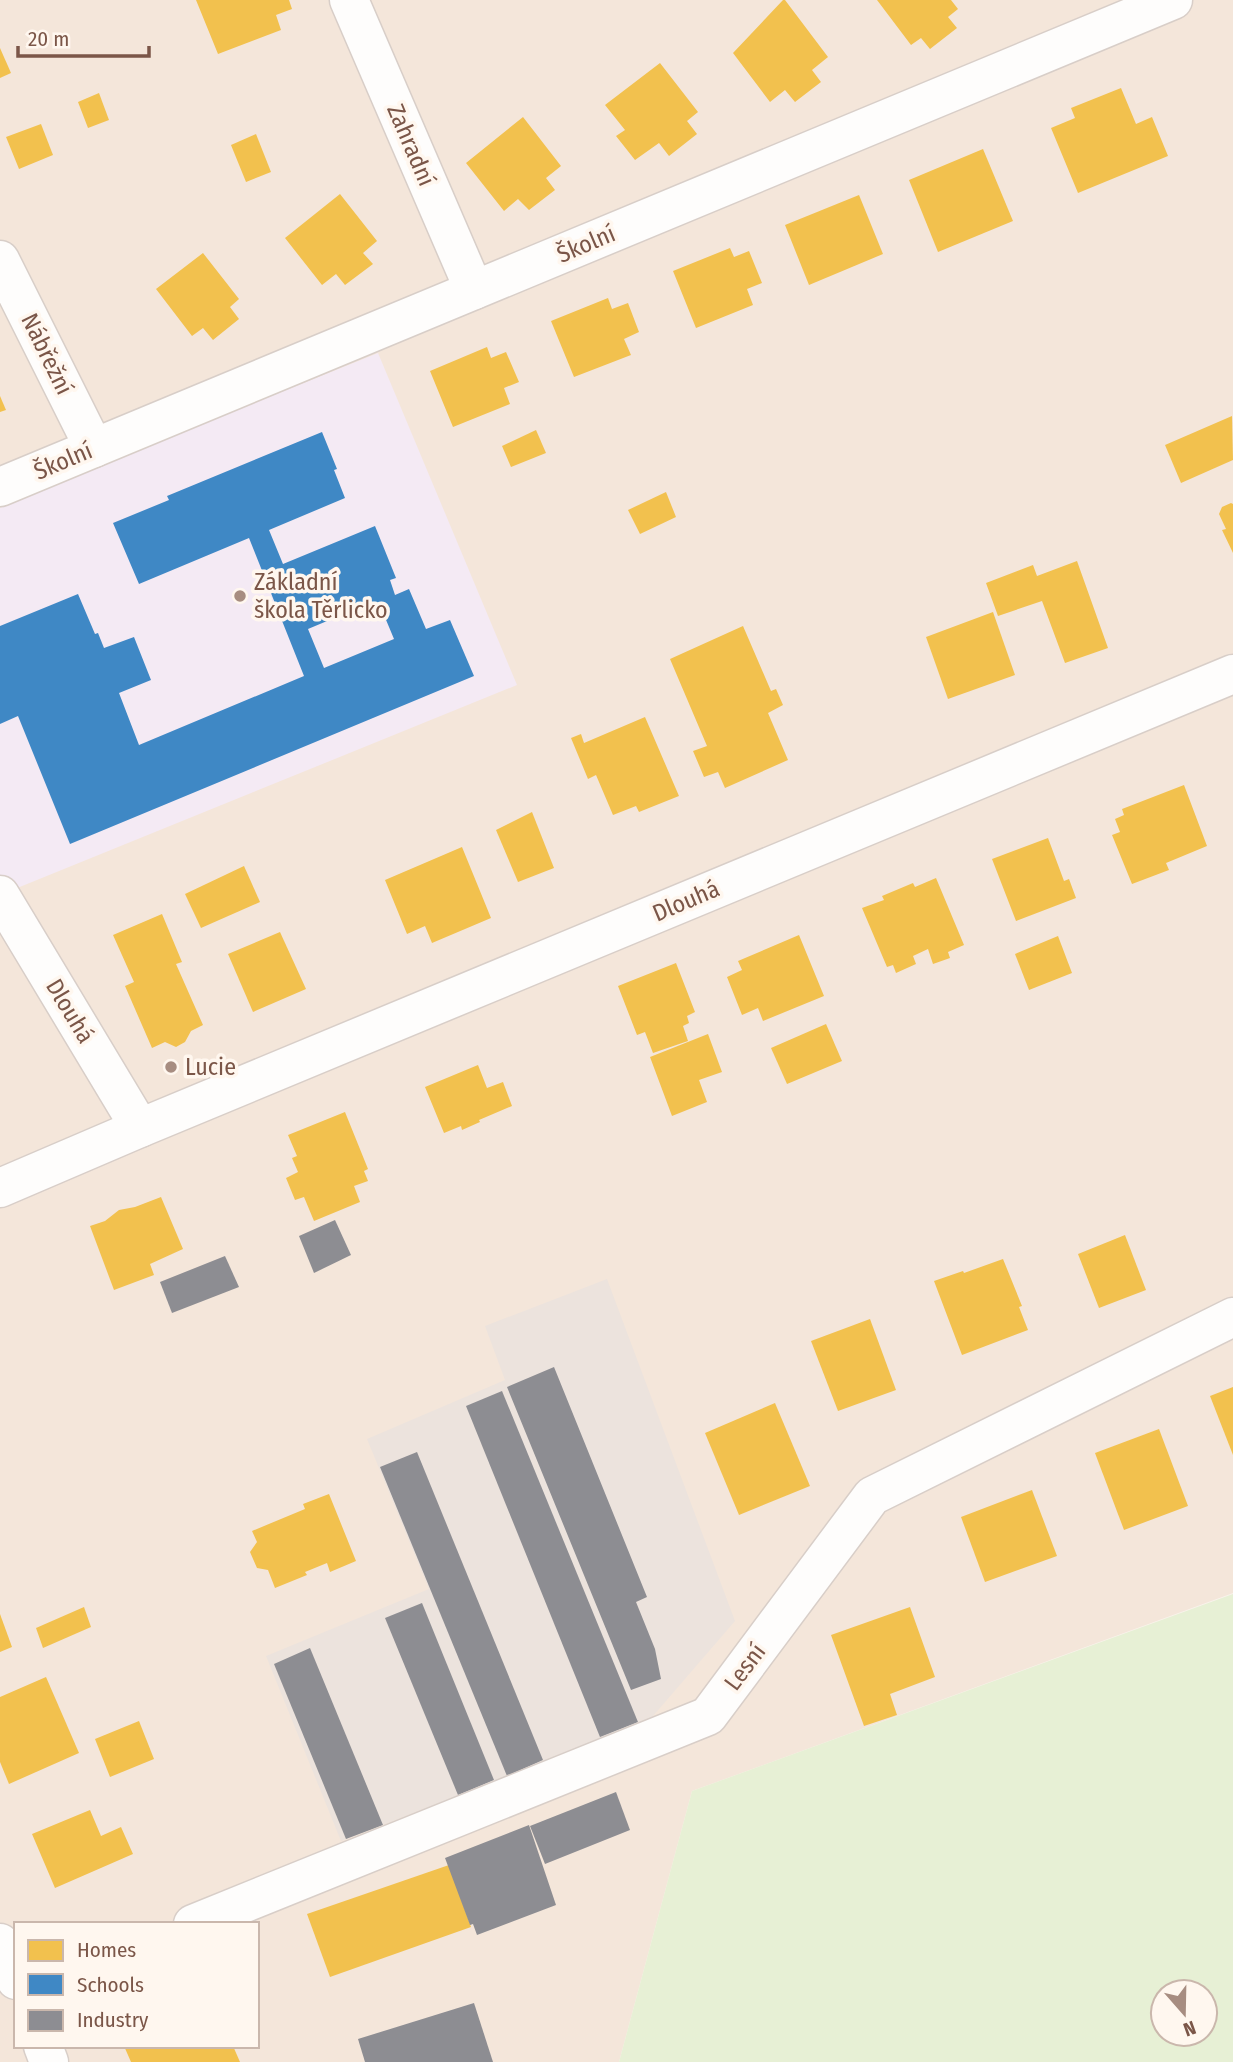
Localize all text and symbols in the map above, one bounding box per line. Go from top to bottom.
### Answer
scale bar [18,14,149,58]
text: 20 m [28,26,69,52]
street label: Zahradní [381,100,441,190]
street label: Školní [552,218,619,269]
street label: Nábřežní [15,309,79,399]
street label: Školní [29,435,96,486]
place label: Základní škola Těrlicko [254,568,388,624]
marker: Základní škola Těrlicko [232,588,248,604]
street label: Dlouhá [648,874,724,928]
street label: Dlouhá [40,974,100,1048]
place label: Lucie [185,1053,236,1081]
marker: Lucie [163,1059,179,1075]
street label: Lesní [719,1638,771,1696]
legend [14,1922,259,2048]
text: Homes [77,1937,136,1963]
text: Schools [77,1972,144,1998]
north arrow [1149,1978,1219,2048]
text: Industry [77,2007,149,2033]
text: N [1180,2016,1199,2041]

